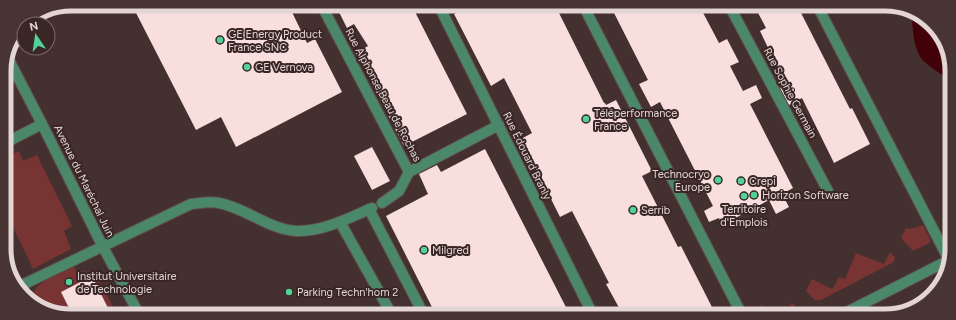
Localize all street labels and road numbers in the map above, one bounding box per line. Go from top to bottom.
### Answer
street label: Rue Alphonse Beau de Rochas [342,26,424,164]
street label: Rue Sophie Germain [761,46,819,140]
street label: Rue Édouard Branly [500,110,554,202]
street label: Avenue du Maréchal Juin [51,123,117,239]

